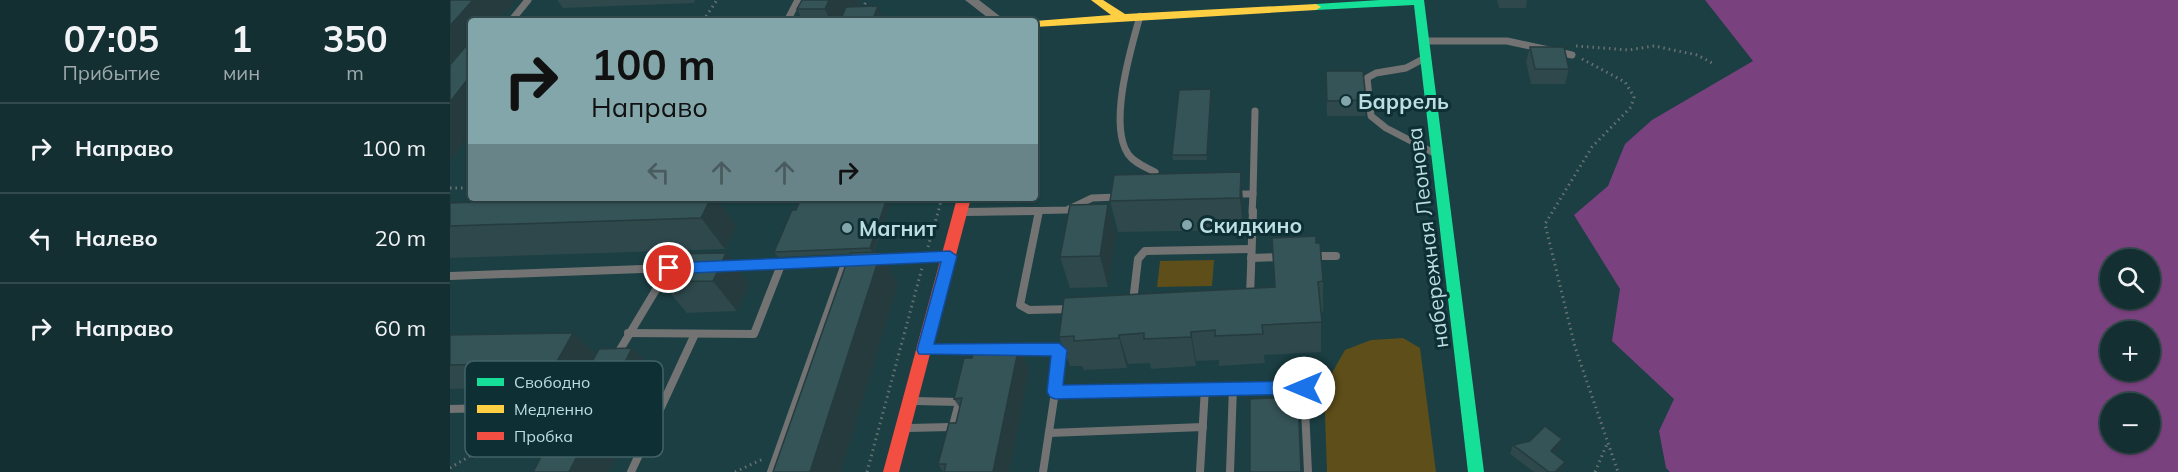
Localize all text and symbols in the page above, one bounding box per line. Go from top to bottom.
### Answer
text: 07:05 [64,16,159,61]
text: 1 [231,16,252,61]
text: 350 [323,16,388,61]
text: 100 m [591,38,716,91]
icon: right [492,42,570,120]
text: Прибытие [62,60,160,85]
text: мин [223,60,260,85]
text: m [346,60,364,85]
place label: Баррель [1358,88,1449,114]
text: Направо [591,90,708,124]
marker: Баррель [1339,94,1353,108]
street label: набережная Леонова [1401,126,1453,350]
icon: right [24,132,57,165]
text: Направо [75,134,173,162]
text: 100 m [361,134,426,162]
icon: left [642,156,675,189]
icon: ahead [705,156,738,189]
icon: ahead [768,156,801,189]
icon: right [831,156,864,189]
place label: Скидкино [1199,212,1302,238]
place label: Магнит [859,215,937,241]
marker: Скидкино [1180,218,1194,232]
marker: Магнит [840,221,854,235]
icon: left [24,222,57,255]
text: Налево [75,224,158,252]
text: 20 m [375,224,426,252]
pin [643,242,694,293]
map controls [2100,249,2160,453]
button: search [2100,249,2160,309]
icon: arrive [652,251,685,284]
icon: right [24,312,57,345]
text: Направо [75,314,173,342]
text: 60 m [375,314,426,342]
button: + [2100,321,2160,381]
position arrow [1272,356,1336,420]
legend [465,361,663,457]
text: Свободно [514,372,590,392]
button: − [2100,393,2160,453]
text: Медленно [514,399,593,419]
text: Пробка [514,426,573,446]

